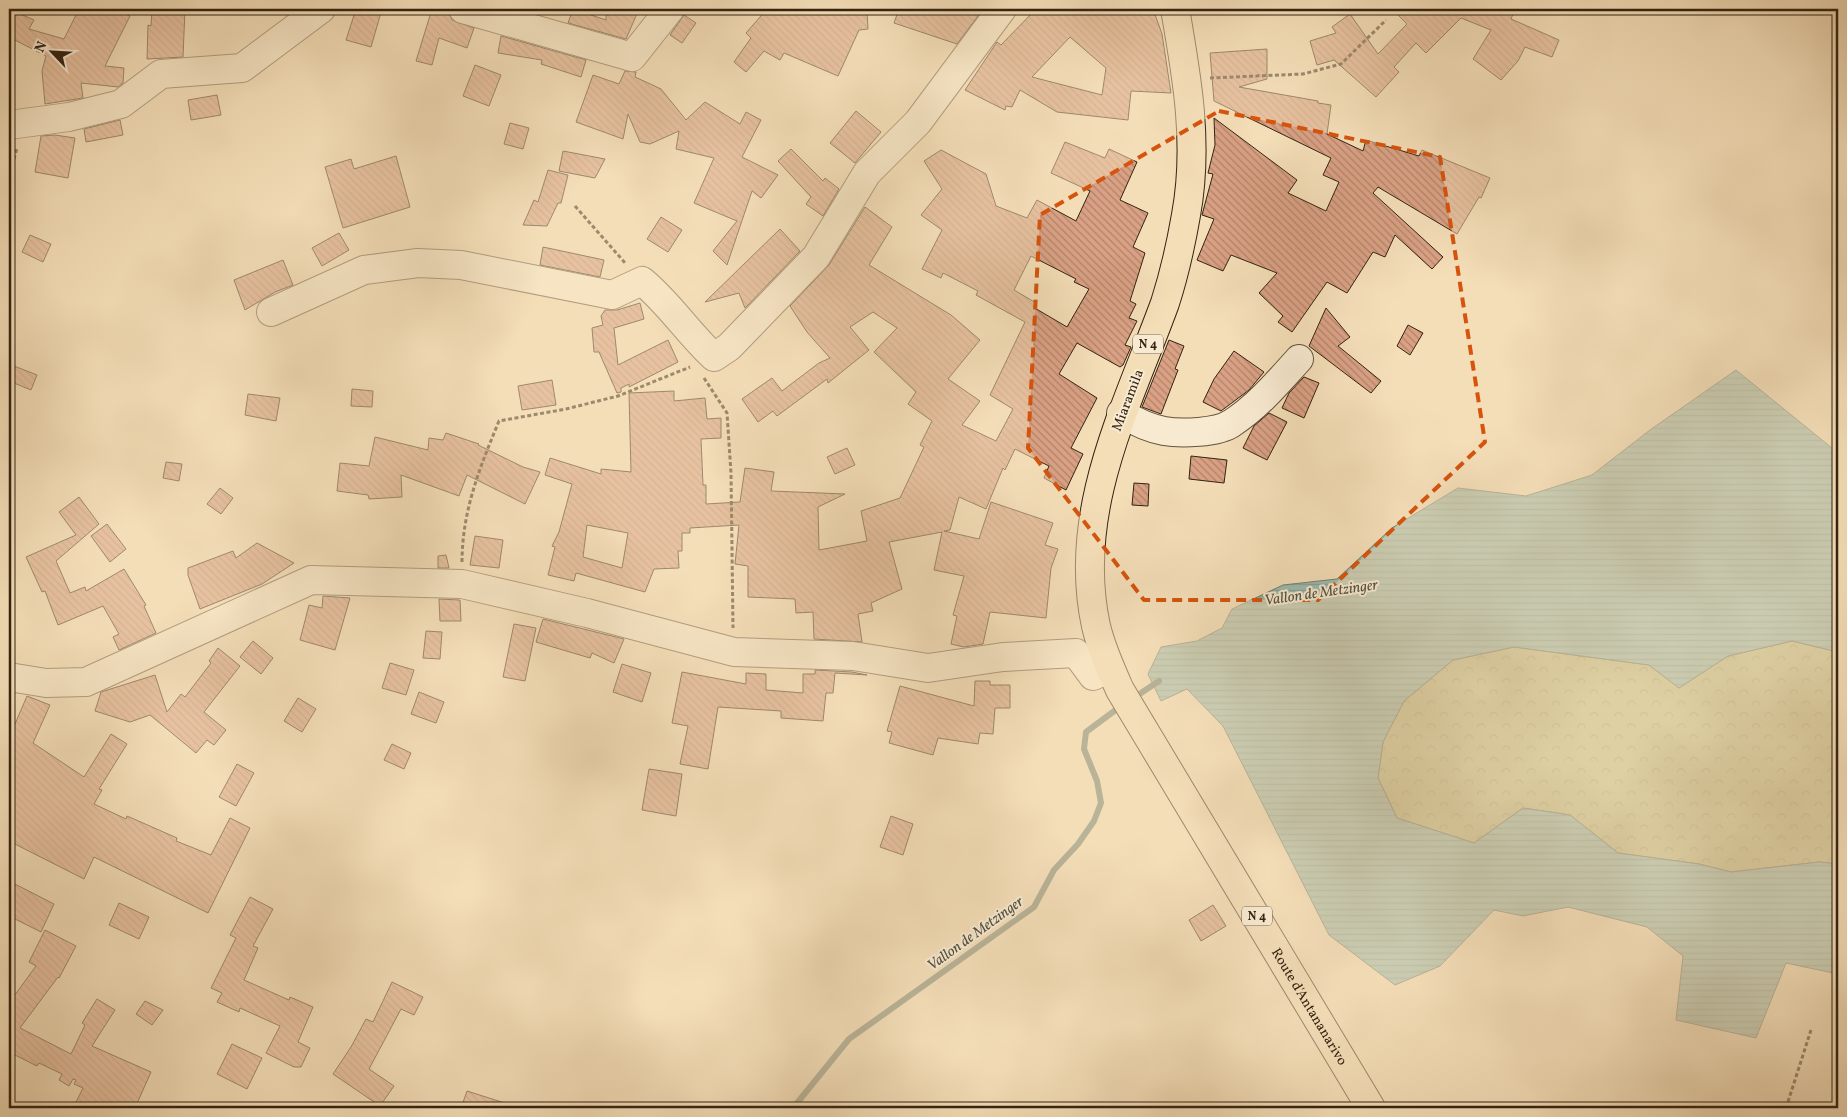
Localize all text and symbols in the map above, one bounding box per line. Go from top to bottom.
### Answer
north arrow [28,28,78,78]
text: N [31,39,52,56]
road number: N 4 [1133,334,1163,354]
street label: Miaramila [1108,367,1149,434]
water label: Vallon de Metzinger [1263,575,1380,612]
water label: Vallon de Metzinger [923,892,1029,976]
road number: N 4 [1242,906,1272,926]
street label: Route d'Antananarivo [1266,945,1351,1069]

